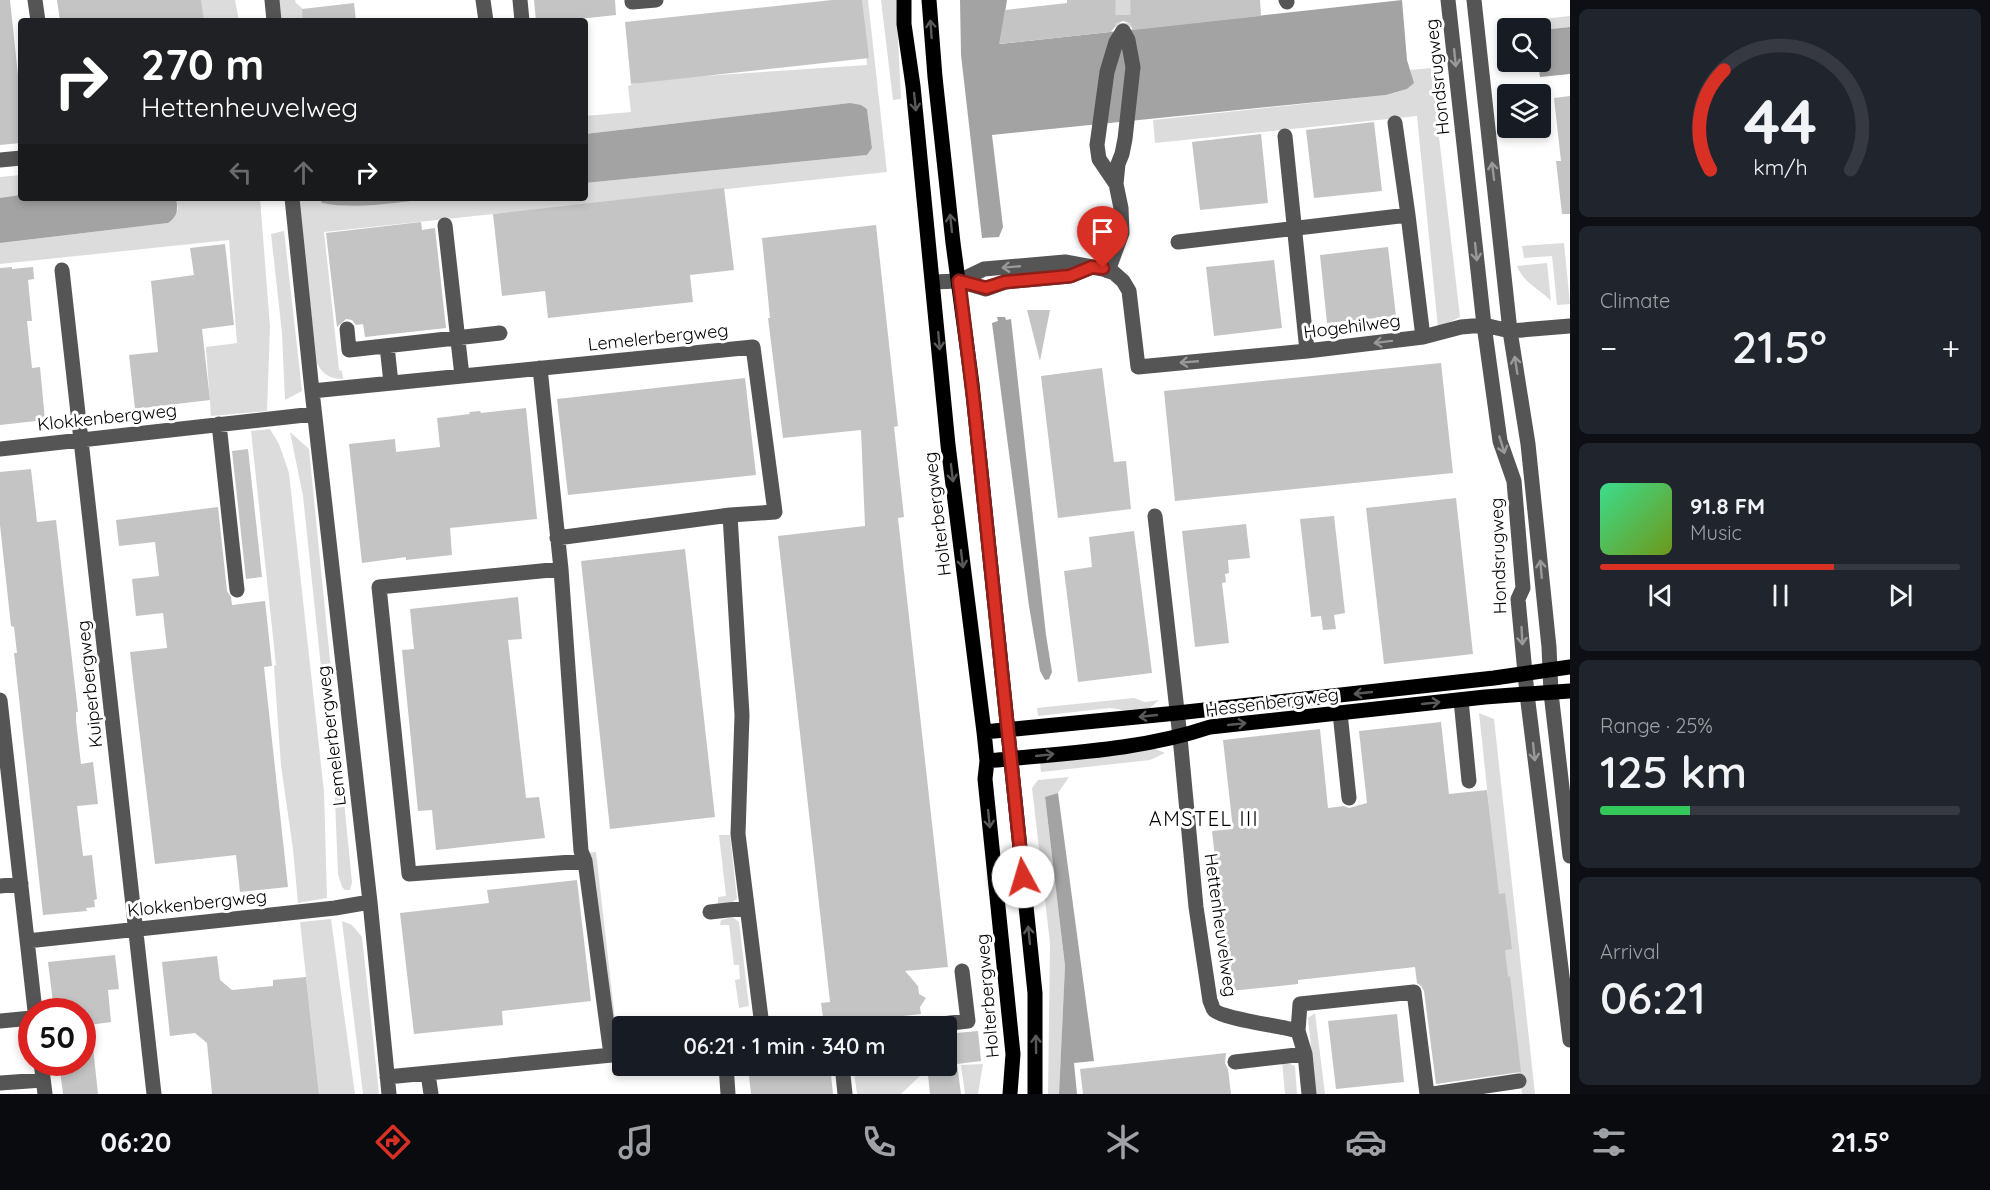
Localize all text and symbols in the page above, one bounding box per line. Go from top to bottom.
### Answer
street label: Hondsrugweg [1419,18,1455,136]
map controls [1497,18,1551,138]
button: search [1497,18,1551,72]
one-way arrow [925,20,936,40]
text: 270 m [141,38,264,91]
icon: right [42,42,120,120]
one-way arrow [1450,48,1461,68]
text: 44 [1743,82,1817,160]
button: layers [1497,84,1551,138]
text: Hettenheuvelweg [141,90,358,124]
one-way arrow [910,92,921,112]
text: km/h [1753,154,1807,180]
icon: left [224,156,257,189]
icon: ahead [287,156,320,189]
icon: right [350,156,383,189]
one-way arrow [1487,162,1498,182]
pin [1077,206,1128,268]
one-way arrow [945,214,956,234]
icon: arrive [1086,215,1119,248]
one-way arrow [1471,242,1482,261]
one-way arrow [1001,262,1021,273]
text: Climate [1600,288,1670,313]
street label: Hogehilweg [1302,309,1402,343]
street label: Lemelerbergweg [587,318,729,356]
text: 21.5° [1732,318,1827,374]
text: − [1600,327,1617,368]
text: + [1941,327,1960,368]
one-way arrow [934,330,945,350]
one-way arrow [1373,336,1393,347]
one-way arrow [1510,356,1521,375]
one-way arrow [1179,357,1199,368]
street label: Klokkenbergweg [36,398,178,436]
one-way arrow [1497,435,1508,454]
street label: Holterbergweg [918,451,956,577]
one-way arrow [946,462,957,482]
text: 91.8 FM [1690,492,1765,520]
street label: Hondsrugweg [1484,497,1512,615]
text: Music [1690,520,1742,545]
one-way arrow [957,548,968,568]
one-way arrow [1535,559,1546,579]
icon: previous [1644,579,1677,612]
icon: pause [1764,579,1797,612]
icon: next [1884,579,1917,612]
street label: Kuiperbergweg [71,619,107,749]
one-way arrow [1516,626,1527,646]
street label: Lemelerbergweg [311,665,351,807]
street label: Hessenbergweg [1204,682,1340,722]
one-way arrow [1353,688,1373,699]
one-way arrow [1420,697,1440,708]
one-way arrow [1138,711,1158,722]
text: Range · 25% [1600,713,1713,738]
one-way arrow [1226,718,1246,729]
one-way arrow [1529,742,1540,762]
text: 125 km [1600,743,1747,799]
one-way arrow [1034,749,1054,760]
district label: AMSTEL III [1149,806,1259,831]
one-way arrow [984,808,995,828]
position arrow [991,845,1055,909]
street label: Hettenheuvelweg [1200,852,1242,998]
street label: Klokkenbergweg [126,884,268,922]
one-way arrow [1023,926,1034,945]
street label: Holterbergweg [970,933,1004,1059]
text: Arrival [1600,939,1660,964]
text: 06:21 [1600,969,1706,1025]
speed limit sign: 50 [18,998,96,1076]
text: 06:21 · 1 min · 340 m [683,1032,886,1060]
one-way arrow [1030,1034,1042,1054]
icon: directions [372,1121,414,1163]
icon: music [615,1121,657,1163]
icon: phone [858,1121,900,1163]
icon: climate [1102,1121,1144,1163]
icon: car [1345,1121,1387,1163]
icon: filters [1588,1121,1630,1163]
text: 06:20 [101,1125,171,1159]
text: 21.5° [1831,1125,1889,1159]

